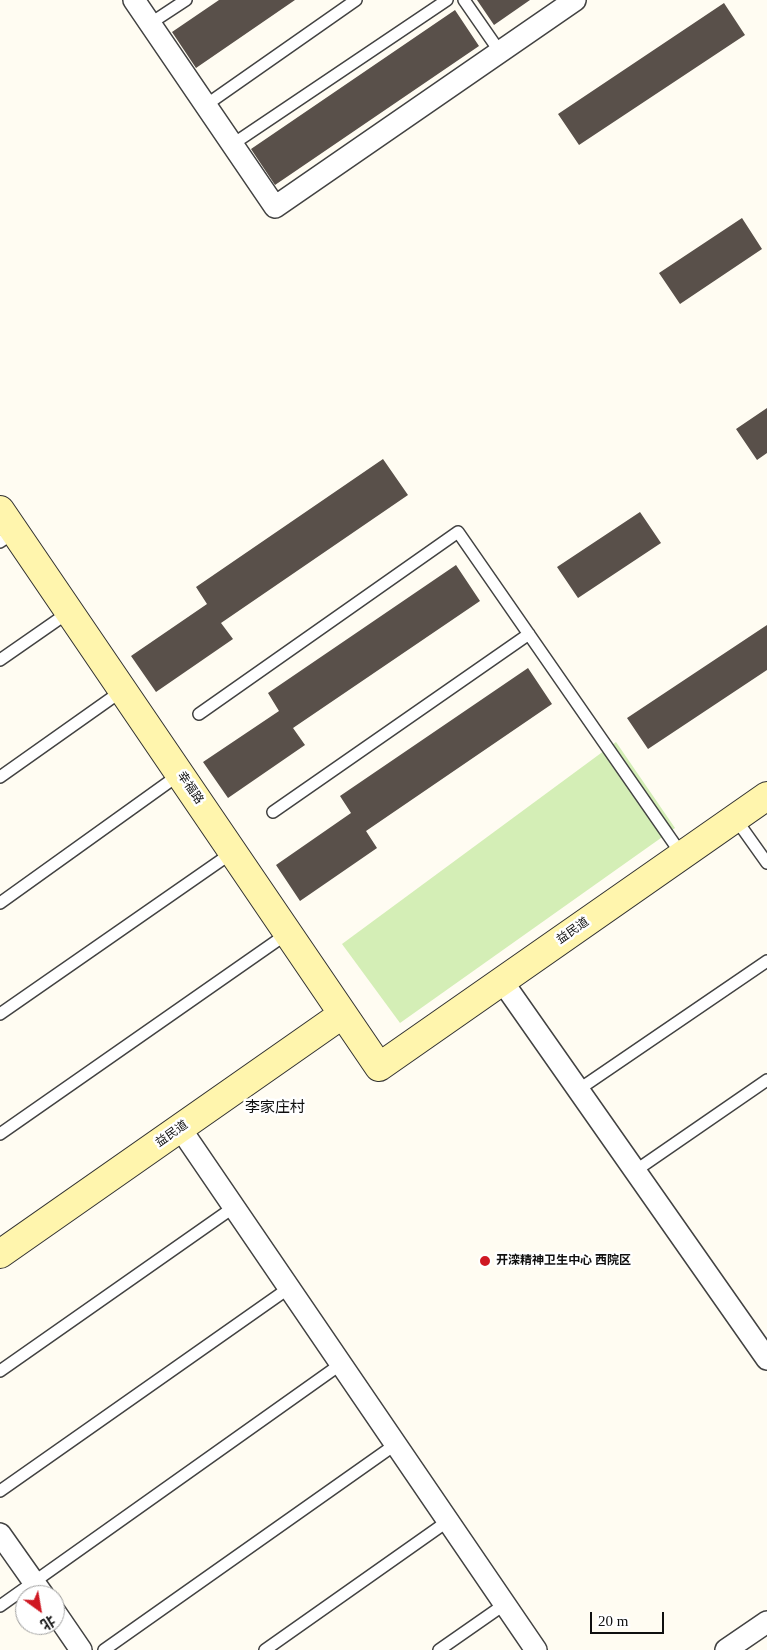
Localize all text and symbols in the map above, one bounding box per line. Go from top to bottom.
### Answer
street label: 幸福路 [174,769,206,807]
street label: 益民道 [554,915,592,947]
district label: 李家庄村 [245,1099,305,1117]
street label: 益民道 [153,1118,191,1150]
marker: 开滦精神卫生中心 西院区 [478,1254,492,1268]
place label: 开滦精神卫生中心 西院区 [496,1254,631,1268]
north arrow [15,1585,65,1635]
scale bar [592,1602,666,1634]
text: 北 [38,1612,58,1632]
text: 20 m [598,1613,628,1629]

